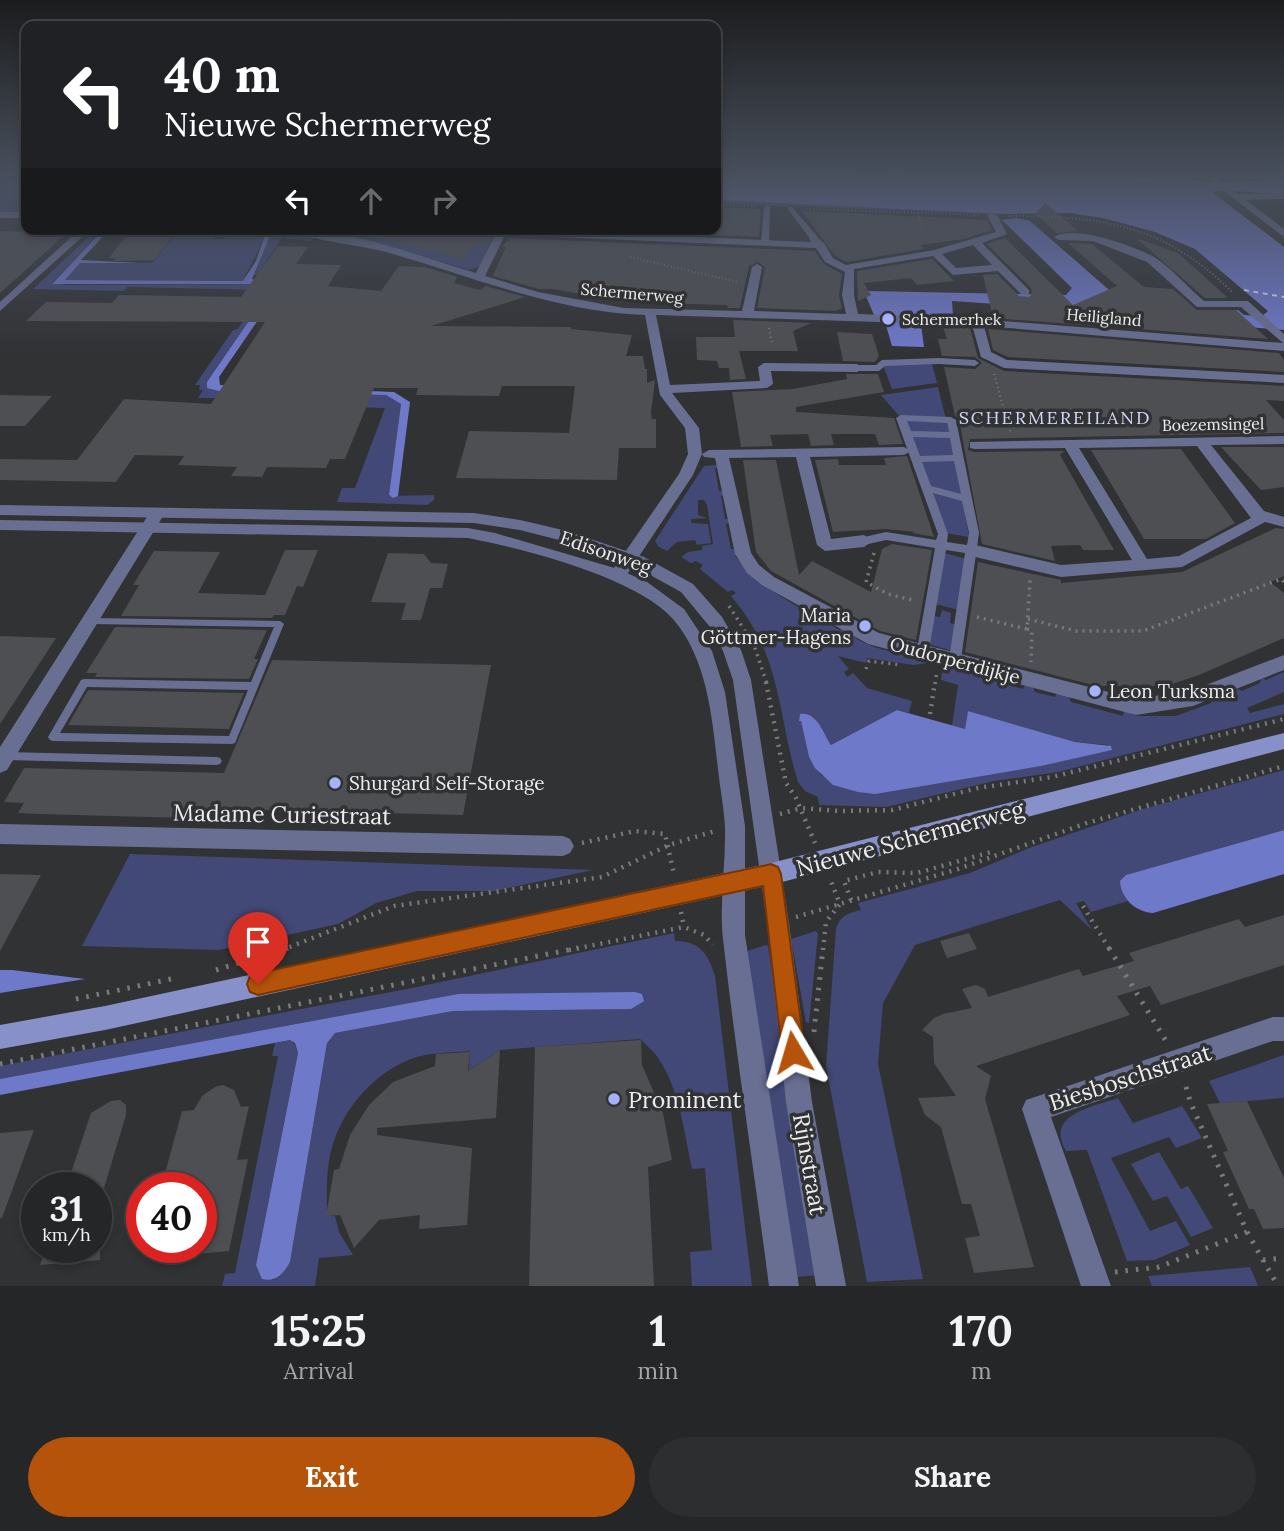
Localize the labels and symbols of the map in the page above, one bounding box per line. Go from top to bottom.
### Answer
street label: Schermerweg [580,279,685,308]
street label: Heiligland [1066,304,1143,330]
place label: Schermerhek [902,309,1002,329]
marker: Schermerhek [880,311,896,327]
district label: SCHERMEREILAND [959,406,1151,429]
street label: Boezemsingel [1162,413,1264,435]
street label: Edisonweg [557,525,655,579]
place label: Maria Göttmer-Hagens [701,603,851,649]
marker: Maria Göttmer-Hagens [857,618,873,634]
street label: Oudorperdijkje [887,631,1023,689]
place label: Leon Turksma [1109,679,1235,703]
marker: Leon Turksma [1087,683,1103,699]
place label: Shurgard Self-Storage [349,771,545,795]
marker: Shurgard Self-Storage [327,775,343,791]
street label: Nieuwe Schermerweg [793,793,1028,882]
street label: Madame Curiestraat [173,798,391,830]
pin [228,912,288,984]
position arrow [756,1015,830,1089]
street label: Biesboschstraat [1045,1037,1215,1117]
place label: Prominent [628,1085,741,1114]
marker: Prominent [606,1091,622,1107]
street label: Rijnstraat [787,1111,833,1217]
speed limit sign: 40 [126,1172,217,1263]

